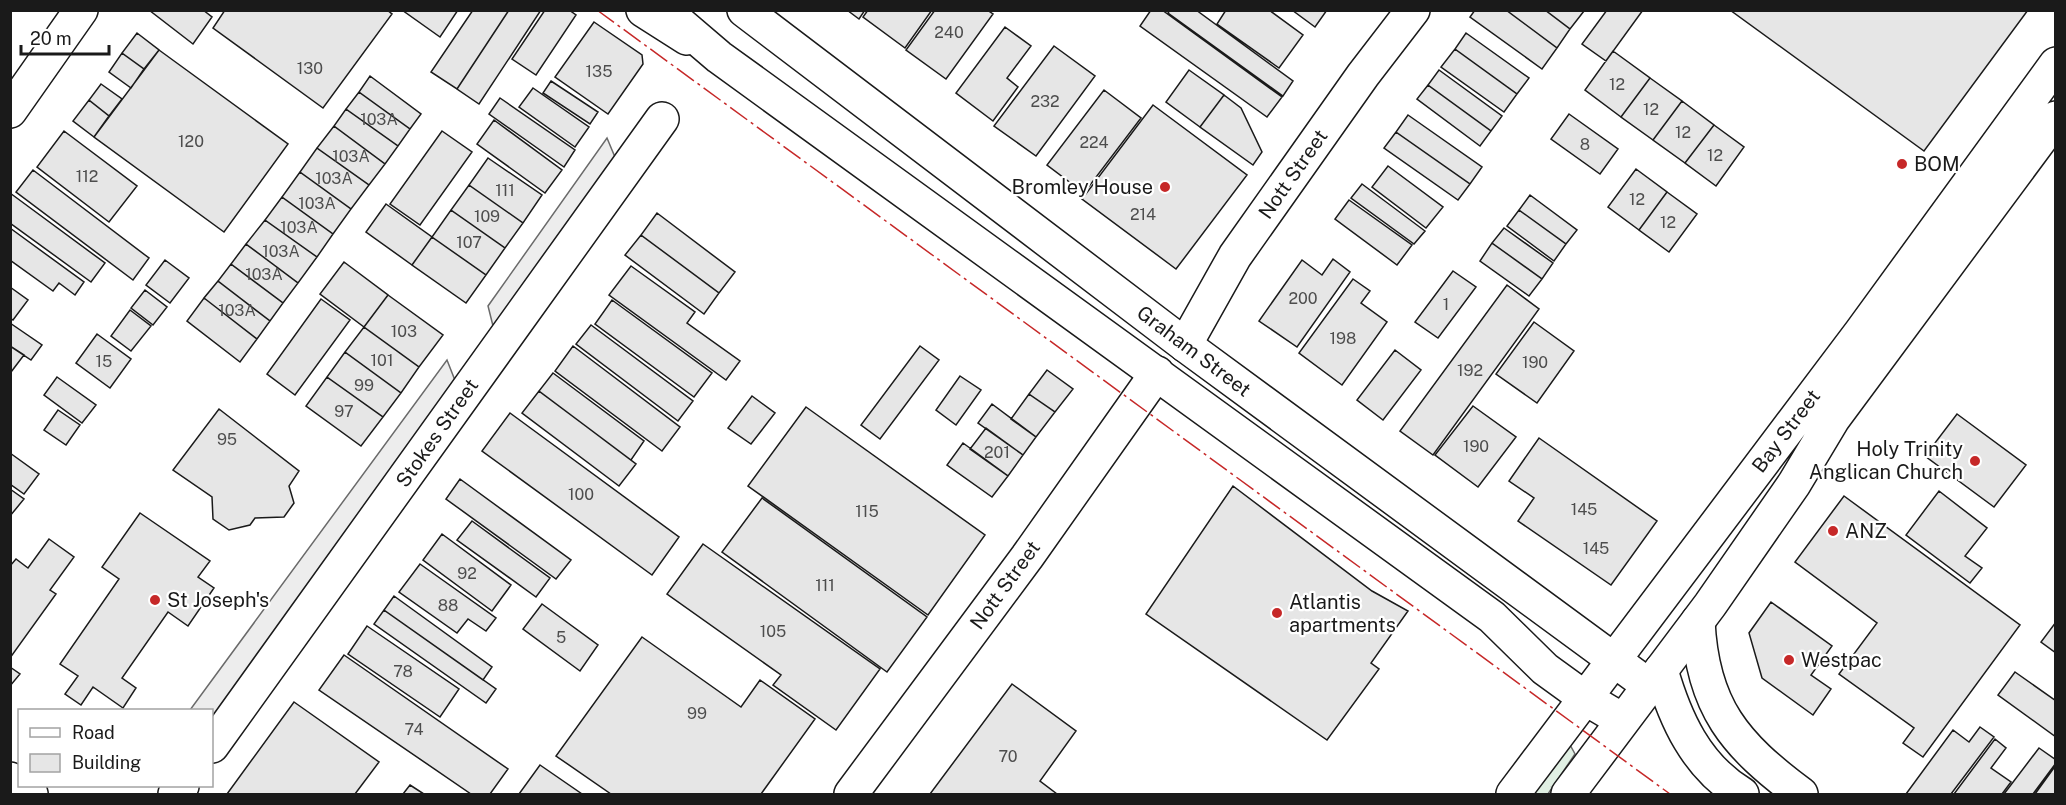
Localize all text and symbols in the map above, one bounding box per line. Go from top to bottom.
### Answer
scale bar [21,18,110,56]
house number: 240 [934,23,964,42]
text: 20 m [30,28,72,49]
house number: 130 [297,59,323,78]
house number: 135 [586,62,612,81]
house number: 12 [1609,75,1625,94]
house number: 232 [1030,92,1060,111]
house number: 12 [1643,100,1659,119]
house number: 103A [360,110,398,129]
house number: 12 [1675,123,1691,142]
street label: Nott Street [1253,125,1333,223]
house number: 120 [178,132,204,151]
house number: 224 [1079,133,1109,152]
house number: 8 [1580,135,1590,154]
house number: 12 [1707,146,1723,165]
house number: 103A [332,147,370,166]
place label: BOM [1914,152,1960,176]
marker: BOM [1895,157,1909,171]
house number: 112 [76,167,98,186]
house number: 103A [315,169,353,188]
place label: Bromley House [1012,175,1153,199]
marker: Bromley House [1158,180,1172,194]
house number: 111 [495,181,515,200]
house number: 12 [1629,190,1645,209]
house number: 103A [298,194,336,213]
house number: 214 [1130,205,1156,224]
house number: 109 [474,207,500,226]
house number: 12 [1660,213,1676,232]
house number: 103A [280,218,318,237]
house number: 107 [456,233,482,252]
house number: 103A [262,242,300,261]
house number: 103A [245,265,283,284]
house number: 200 [1288,289,1318,308]
house number: 1 [1443,295,1449,314]
street label: Graham Street [1132,300,1256,402]
house number: 103A [218,301,256,320]
house number: 103 [391,322,417,341]
house number: 198 [1330,329,1356,348]
house number: 101 [371,351,393,370]
house number: 15 [96,352,112,371]
house number: 190 [1522,353,1548,372]
house number: 192 [1457,361,1483,380]
street label: Stokes Street [391,374,483,492]
house number: 99 [354,376,374,395]
street label: Bay Street [1747,385,1825,477]
house number: 97 [334,402,354,421]
house number: 95 [217,430,237,449]
house number: 190 [1463,437,1489,456]
place label: Holy Trinity Anglican Church [1809,437,1963,484]
house number: 201 [984,443,1010,462]
marker: Holy Trinity Anglican Church [1968,454,1982,468]
house number: 100 [568,485,594,504]
house number: 145 [1571,500,1597,519]
house number: 115 [855,502,879,521]
place label: ANZ [1845,519,1887,543]
marker: ANZ [1826,524,1840,538]
street label: Nott Street [965,536,1045,634]
house number: 145 [1583,539,1609,558]
house number: 92 [457,564,477,583]
house number: 111 [815,576,835,595]
place label: St Joseph's [167,588,269,612]
place label: Atlantis apartments [1289,590,1396,637]
marker: St Joseph's [148,593,162,607]
house number: 88 [438,596,458,615]
marker: Atlantis apartments [1270,606,1284,620]
house number: 105 [760,622,786,641]
house number: 5 [556,628,566,647]
place label: Westpac [1801,648,1882,672]
marker: Westpac [1782,653,1796,667]
house number: 78 [393,662,413,681]
house number: 99 [687,704,707,723]
legend [18,709,213,787]
house number: 74 [404,720,424,739]
text: Road [72,722,115,743]
house number: 70 [998,747,1018,766]
text: Building [72,752,141,773]

